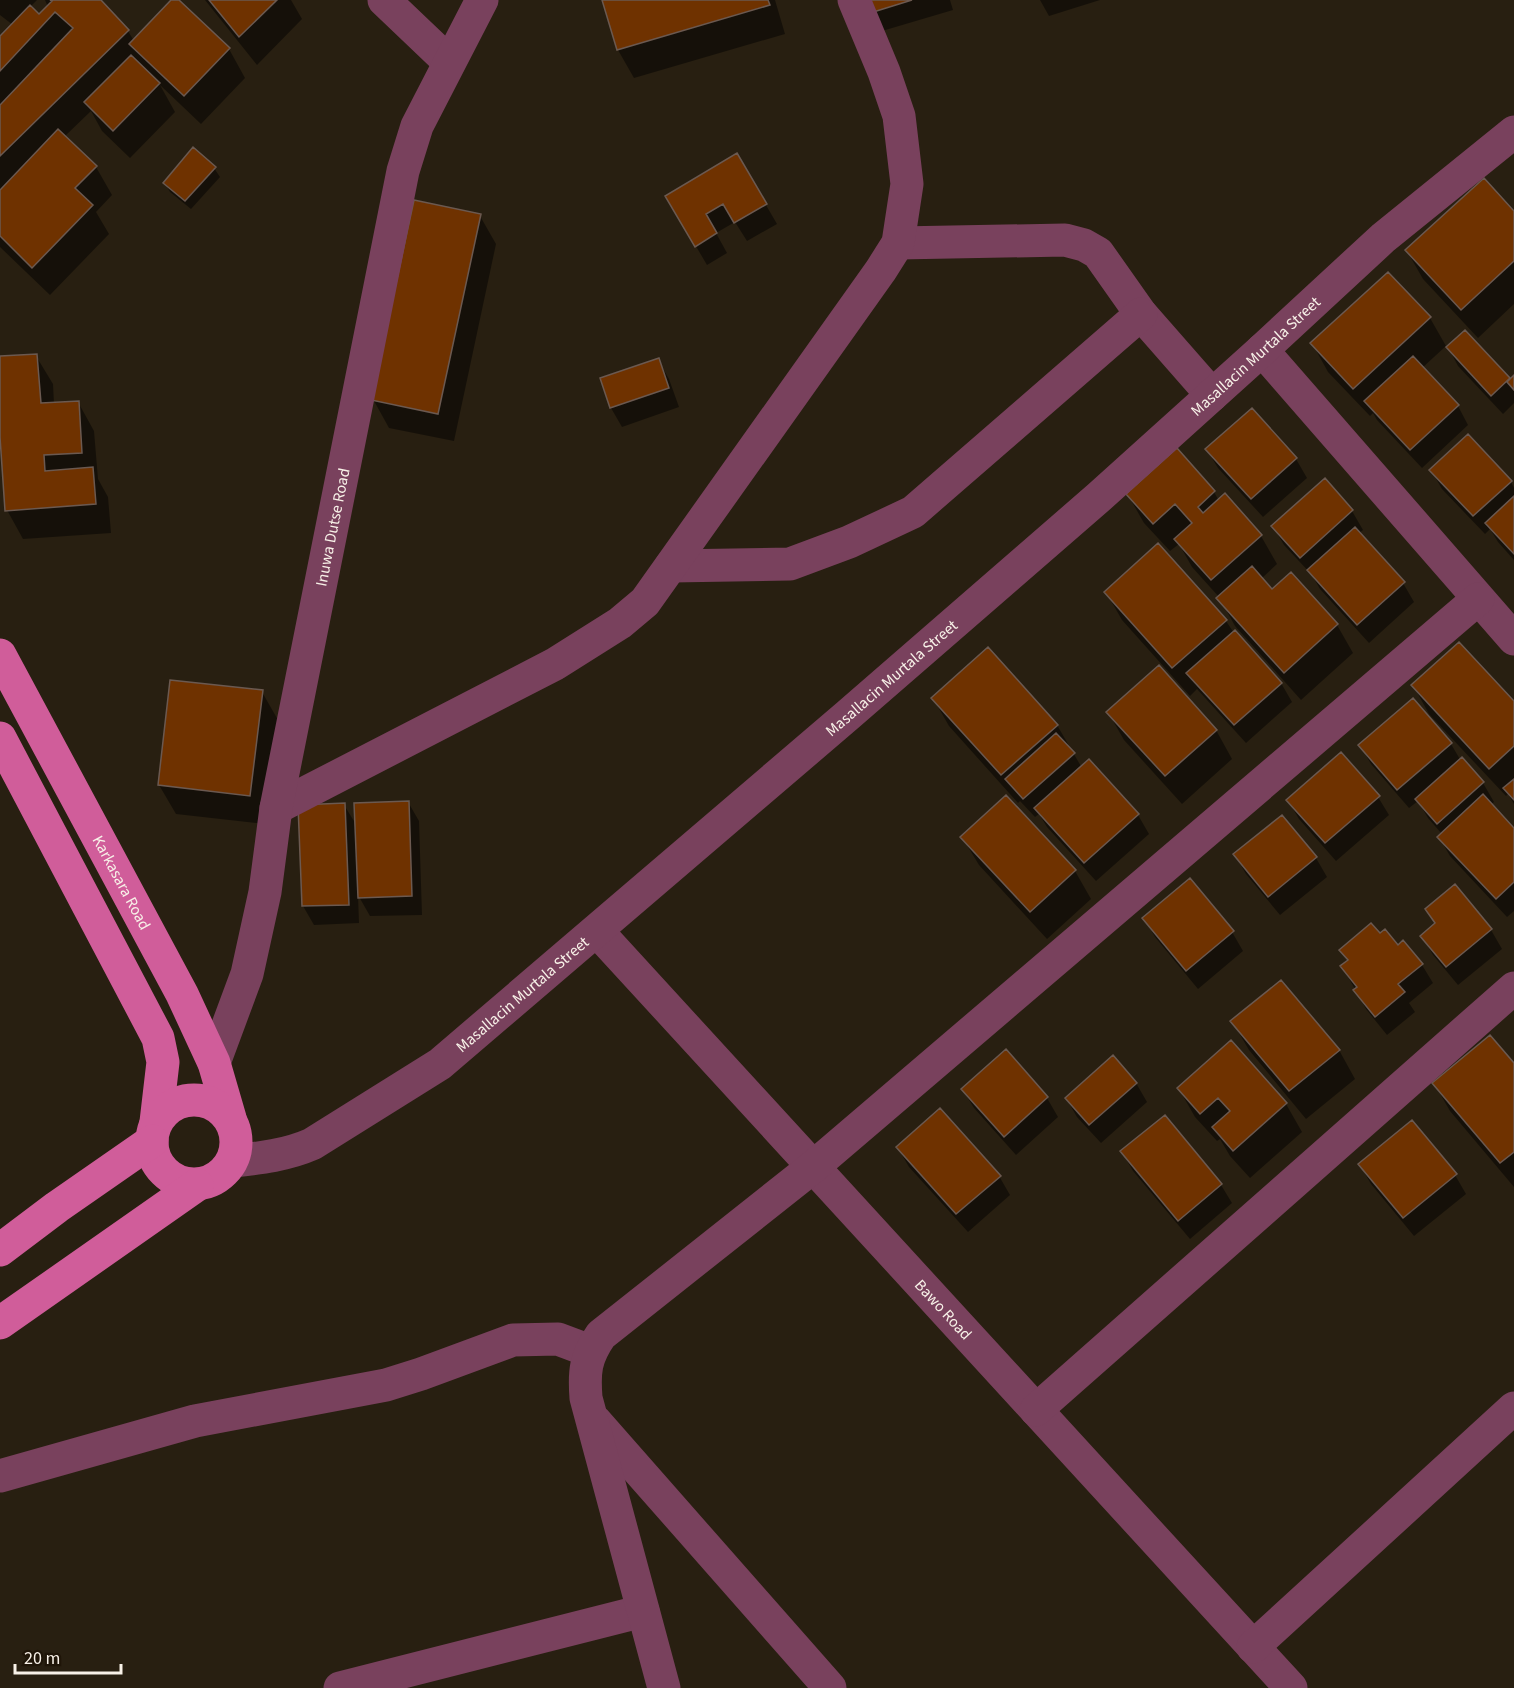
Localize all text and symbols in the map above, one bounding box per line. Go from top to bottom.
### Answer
street label: Masallacin Murtala Street [1186,291,1326,421]
street label: Inuwa Dutse Road [310,466,356,588]
street label: Masallacin Murtala Street [821,614,963,742]
street label: Karkasara Road [87,832,156,934]
street label: Masallacin Murtala Street [451,931,594,1058]
street label: Bawo Road [909,1275,976,1345]
scale bar [15,1637,122,1675]
text: 20 m [24,1646,60,1671]

